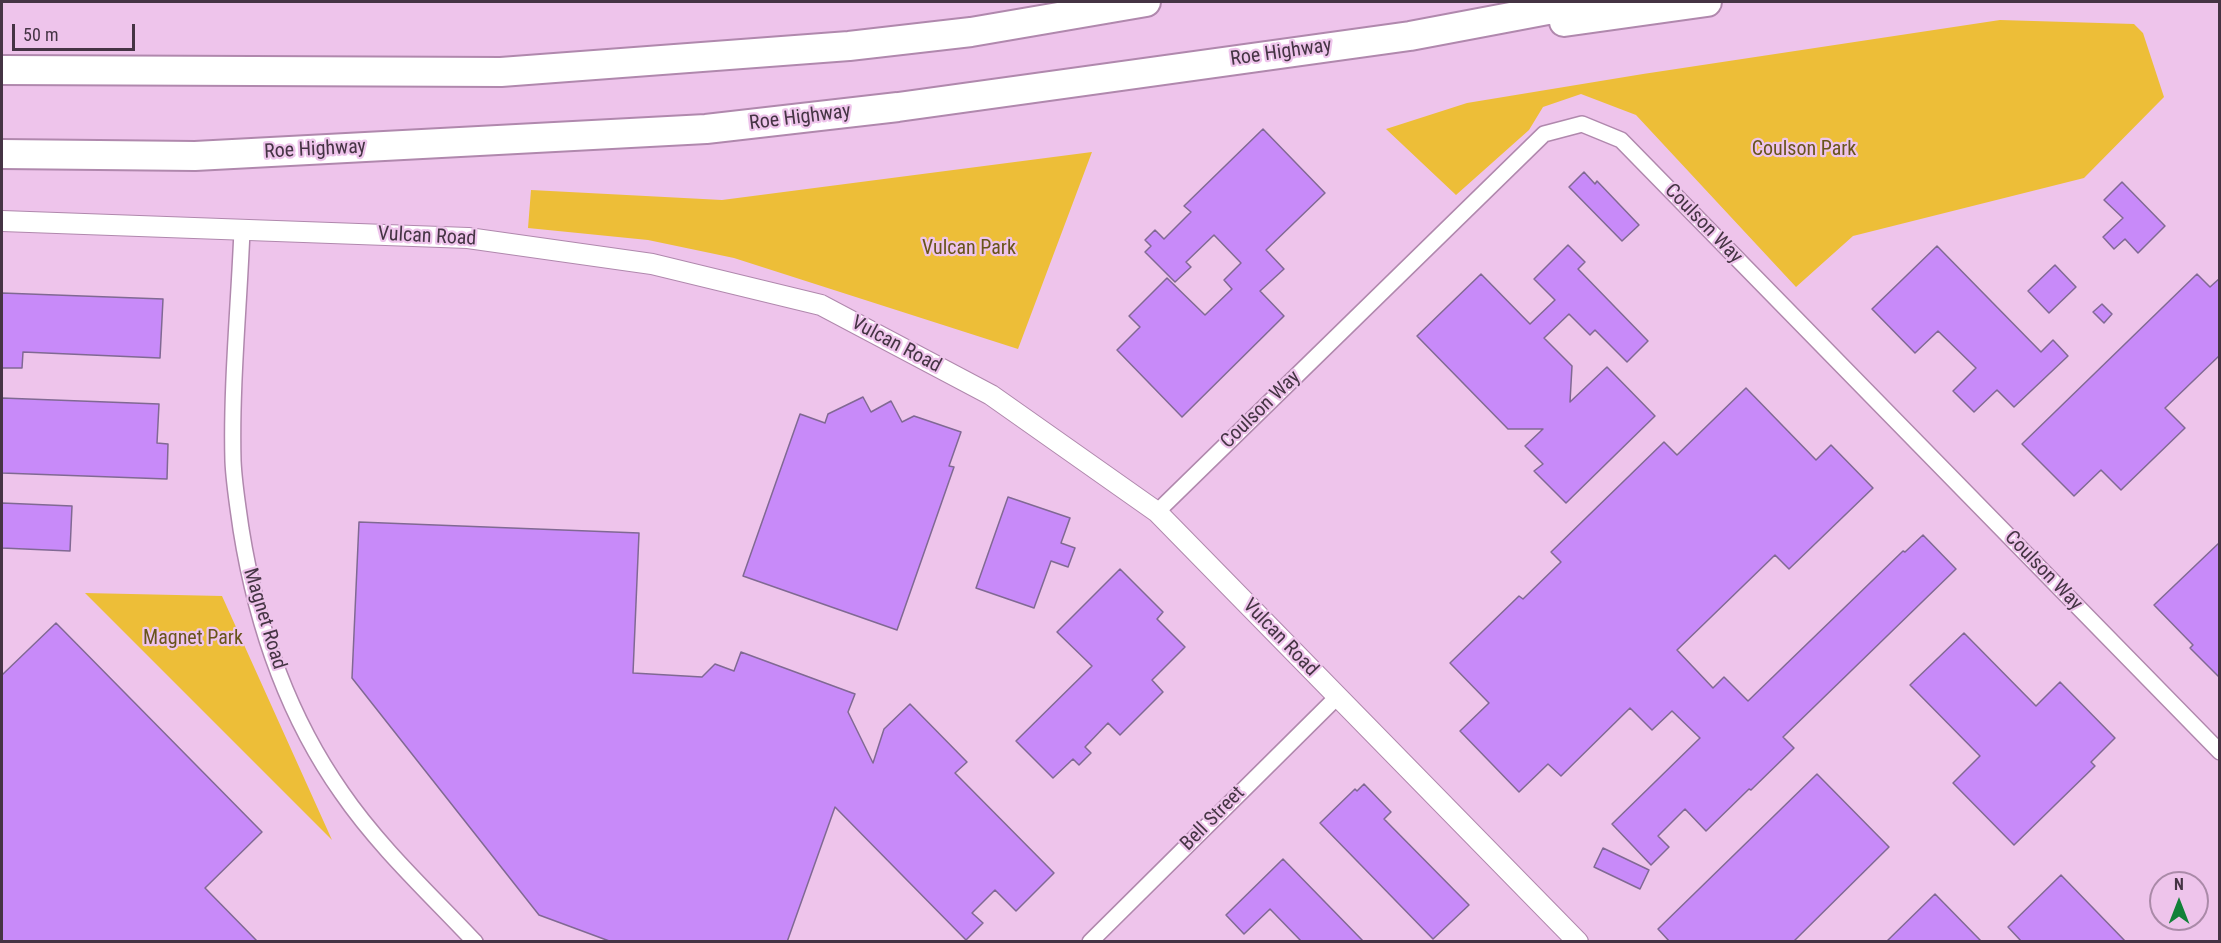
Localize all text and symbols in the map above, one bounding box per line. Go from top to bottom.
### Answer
scale bar [15,12,138,50]
text: 50 m [23,24,58,45]
street label: Roe Highway [1229,34,1333,72]
street label: Roe Highway [748,100,852,136]
street label: Roe Highway [263,135,367,165]
park label: Coulson Park [1752,138,1856,162]
street label: Coulson Way [1659,179,1747,269]
street label: Vulcan Road [377,222,477,252]
park label: Vulcan Park [922,237,1016,261]
street label: Vulcan Road [847,311,945,379]
street label: Coulson Way [1216,366,1306,454]
street label: Coulson Way [1999,526,2087,616]
street label: Magnet Road [237,566,291,672]
street label: Vulcan Road [1237,594,1323,682]
park label: Magnet Park [143,627,243,651]
street label: Bell Street [1176,782,1250,856]
north arrow [2149,871,2209,931]
text: N [2174,875,2184,894]

